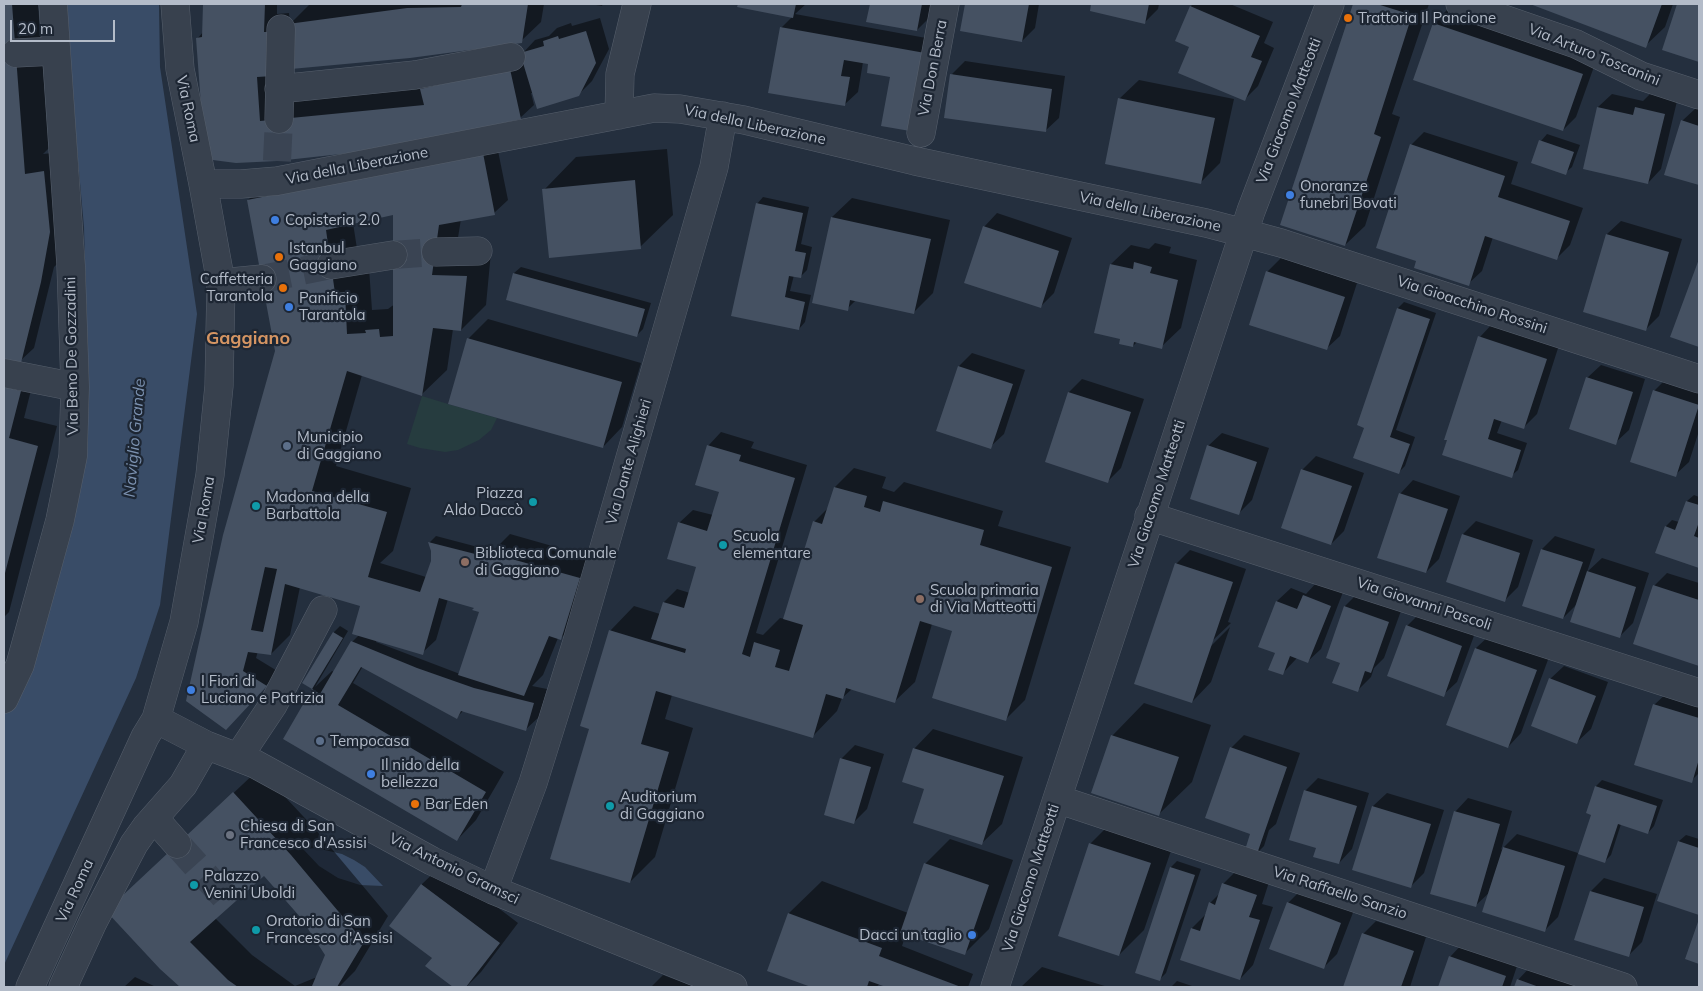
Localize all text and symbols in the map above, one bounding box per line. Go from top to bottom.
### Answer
place label: Trattoria Il Pancione [1358,9,1496,27]
scale bar [12,10,118,42]
marker: Trattoria Il Pancione [1342,12,1354,24]
street label: Via Don Berra [915,18,951,118]
text: 20 m [18,19,53,38]
street label: Via Arturo Toscanini [1525,20,1663,90]
street label: Via Giacomo Matteotti [1253,36,1325,186]
street label: Via Roma [172,74,204,144]
street label: Via della Liberazione [683,101,827,149]
street label: Via della Liberazione [284,143,430,189]
place label: Onoranze funebri Bovati [1300,177,1397,212]
street label: Via della Liberazione [1078,188,1222,236]
marker: Onoranze funebri Bovati [1284,189,1296,201]
place label: Copisteria 2.0 [285,211,380,229]
marker: Copisteria 2.0 [269,214,281,226]
place label: Istanbul Gaggiano [289,239,357,274]
marker: Istanbul Gaggiano [273,251,285,263]
place label: Caffetteria Tarantola [200,270,273,305]
street label: Via Gioacchino Rossini [1395,272,1549,338]
street label: Via Beno De Gozzadini [62,276,82,436]
marker: Caffetteria Tarantola [277,282,289,294]
place label: Panificio Tarantola [299,289,365,324]
marker: Panificio Tarantola [283,301,295,313]
district label: Gaggiano [206,328,290,350]
water label: Naviglio Grande [120,378,150,498]
street label: Via Dante Alighieri [602,397,656,527]
street label: Via Giacomo Matteotti [1125,418,1189,570]
place label: Municipio di Gaggiano [297,428,381,463]
marker: Municipio di Gaggiano [281,440,293,452]
street label: Via Roma [189,475,219,545]
place label: Piazza Aldo Daccò [444,484,523,519]
place label: Madonna della Barbattola [266,488,369,523]
marker: Piazza Aldo Daccò [527,496,539,508]
marker: Madonna della Barbattola [250,500,262,512]
place label: Scuola elementare [733,527,811,562]
marker: Scuola elementare [717,539,729,551]
place label: Biblioteca Comunale di Gaggiano [475,544,617,579]
marker: Biblioteca Comunale di Gaggiano [459,556,471,568]
street label: Via Giovanni Pascoli [1354,574,1494,634]
place label: Scuola primaria di Via Matteotti [930,581,1039,616]
marker: Scuola primaria di Via Matteotti [914,593,926,605]
place label: I Fiori di Luciano e Patrizia [201,672,324,707]
marker: I Fiori di Luciano e Patrizia [185,684,197,696]
place label: Tempocasa [330,732,410,750]
marker: Tempocasa [314,735,326,747]
place label: Il nido della bellezza [381,756,460,791]
marker: Il nido della bellezza [365,768,377,780]
place label: Auditorium di Gaggiano [620,788,704,823]
place label: Bar Eden [425,795,488,813]
marker: Bar Eden [409,798,421,810]
marker: Auditorium di Gaggiano [604,800,616,812]
street label: Via Giacomo Matteotti [999,802,1063,954]
place label: Chiesa di San Francesco d'Assisi [240,817,367,852]
marker: Chiesa di San Francesco d'Assisi [224,829,236,841]
street label: Via Antonio Gramsci [386,830,522,908]
street label: Via Roma [52,856,98,926]
street label: Via Raffaello Sanzio [1271,863,1409,923]
place label: Palazzo Venini Uboldi [204,867,295,902]
marker: Palazzo Venini Uboldi [188,879,200,891]
place label: Oratorio di San Francesco d'Assisi [266,912,393,947]
marker: Oratorio di San Francesco d'Assisi [250,924,262,936]
place label: Dacci un taglio [859,926,962,944]
marker: Dacci un taglio [966,929,978,941]

